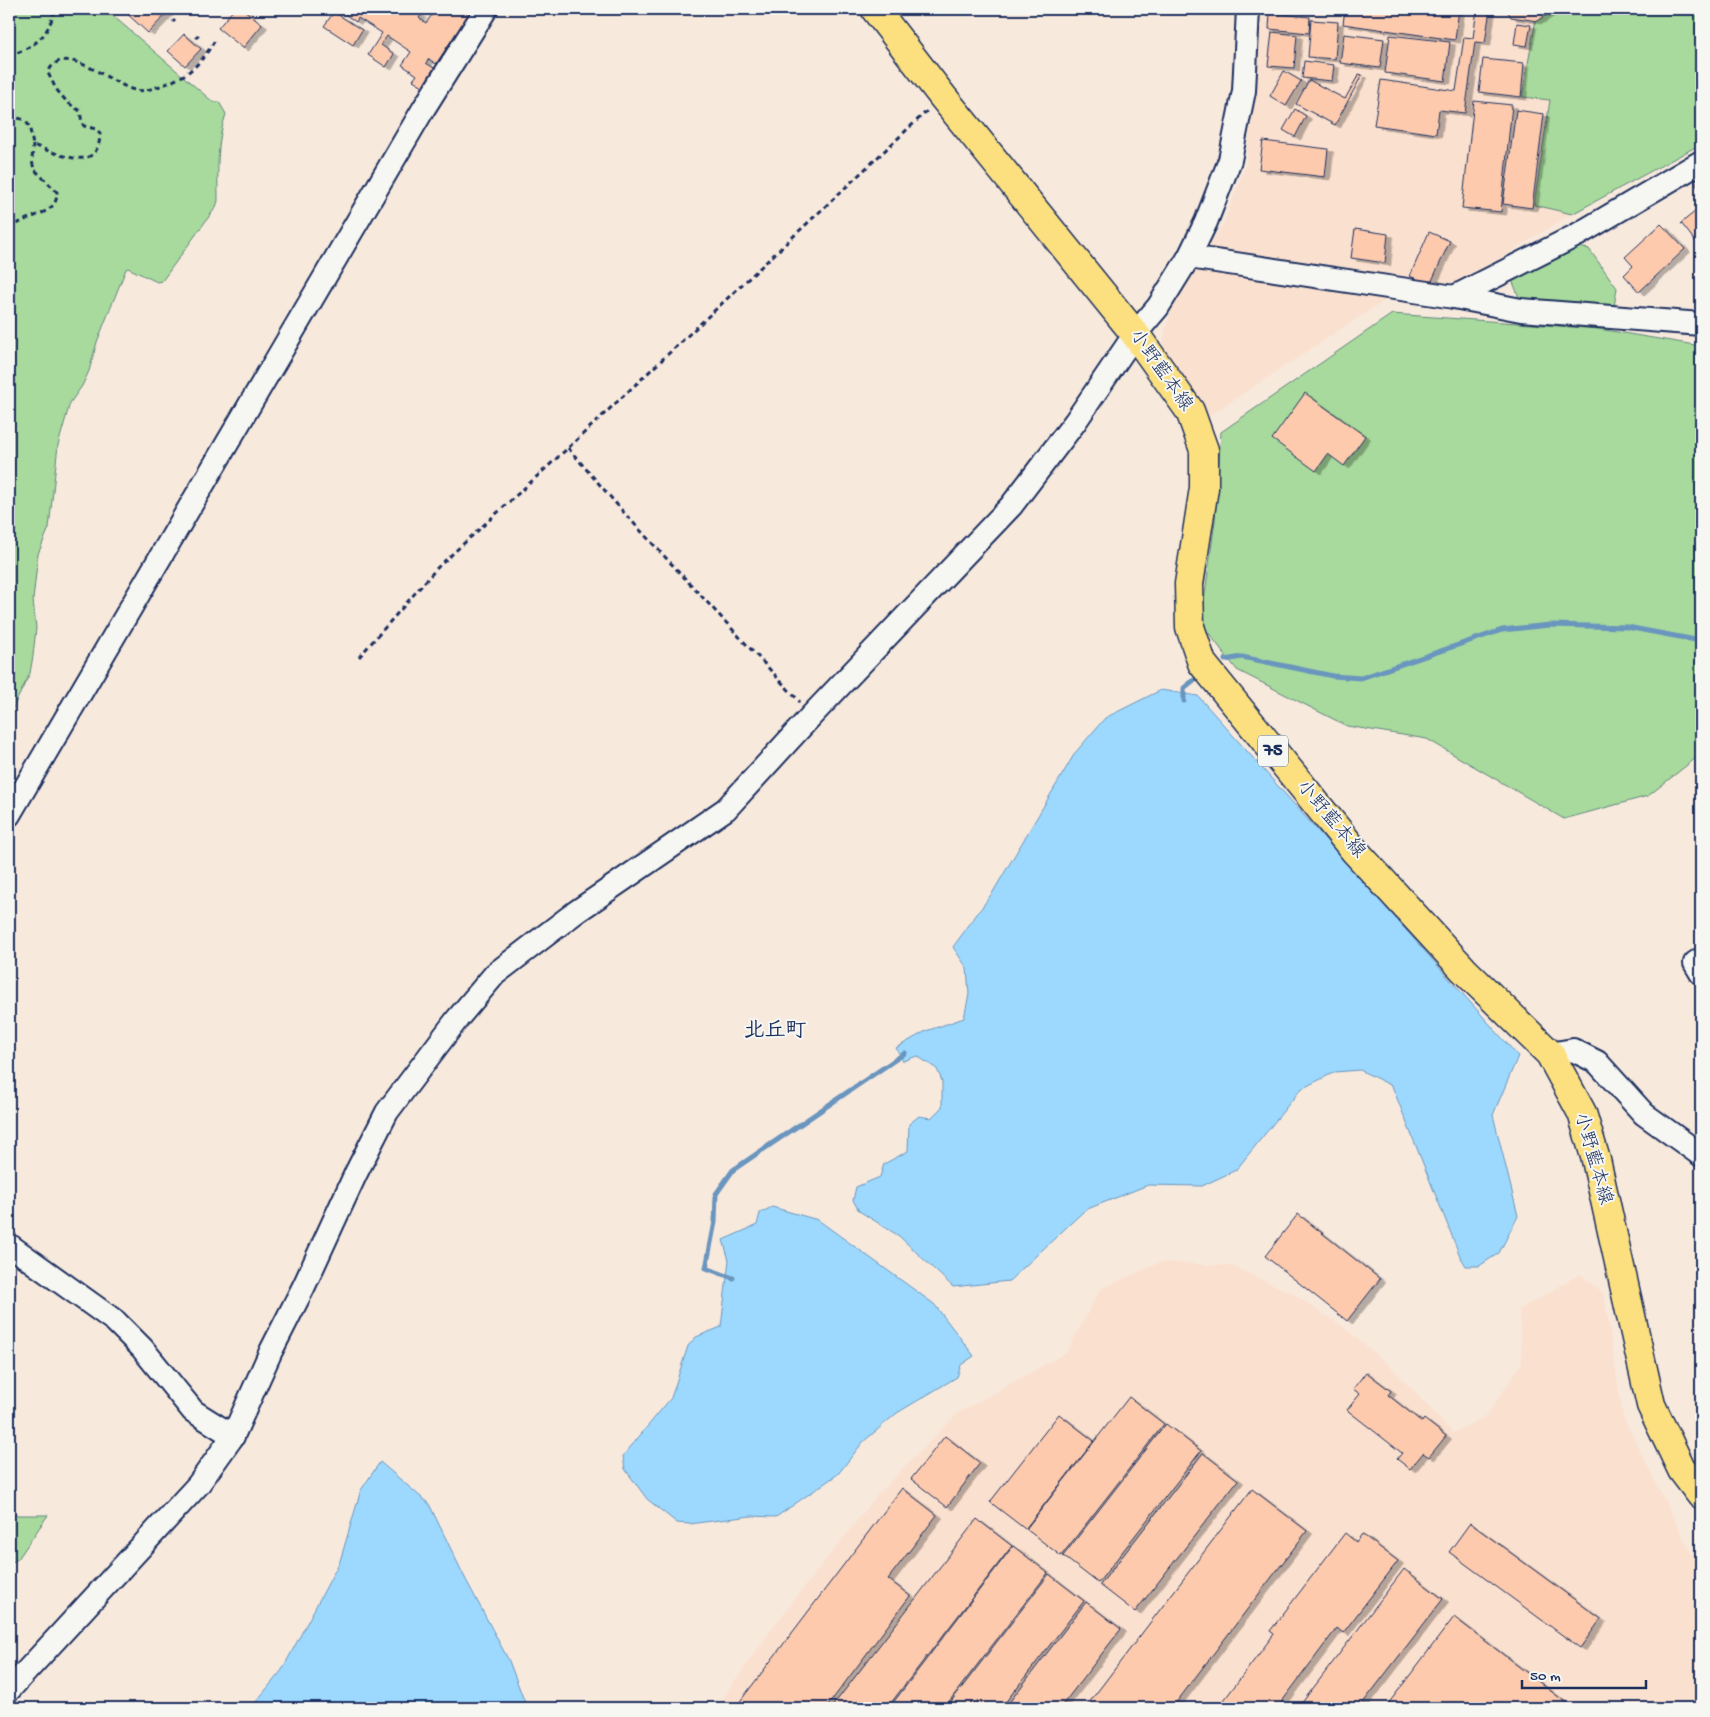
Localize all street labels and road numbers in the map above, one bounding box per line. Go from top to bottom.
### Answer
street label: 小野藍本線 [1123,325,1197,417]
road number: 75 [1258,736,1288,766]
street label: 小野藍本線 [1291,776,1370,864]
street label: 小野藍本線 [1568,1110,1617,1208]

